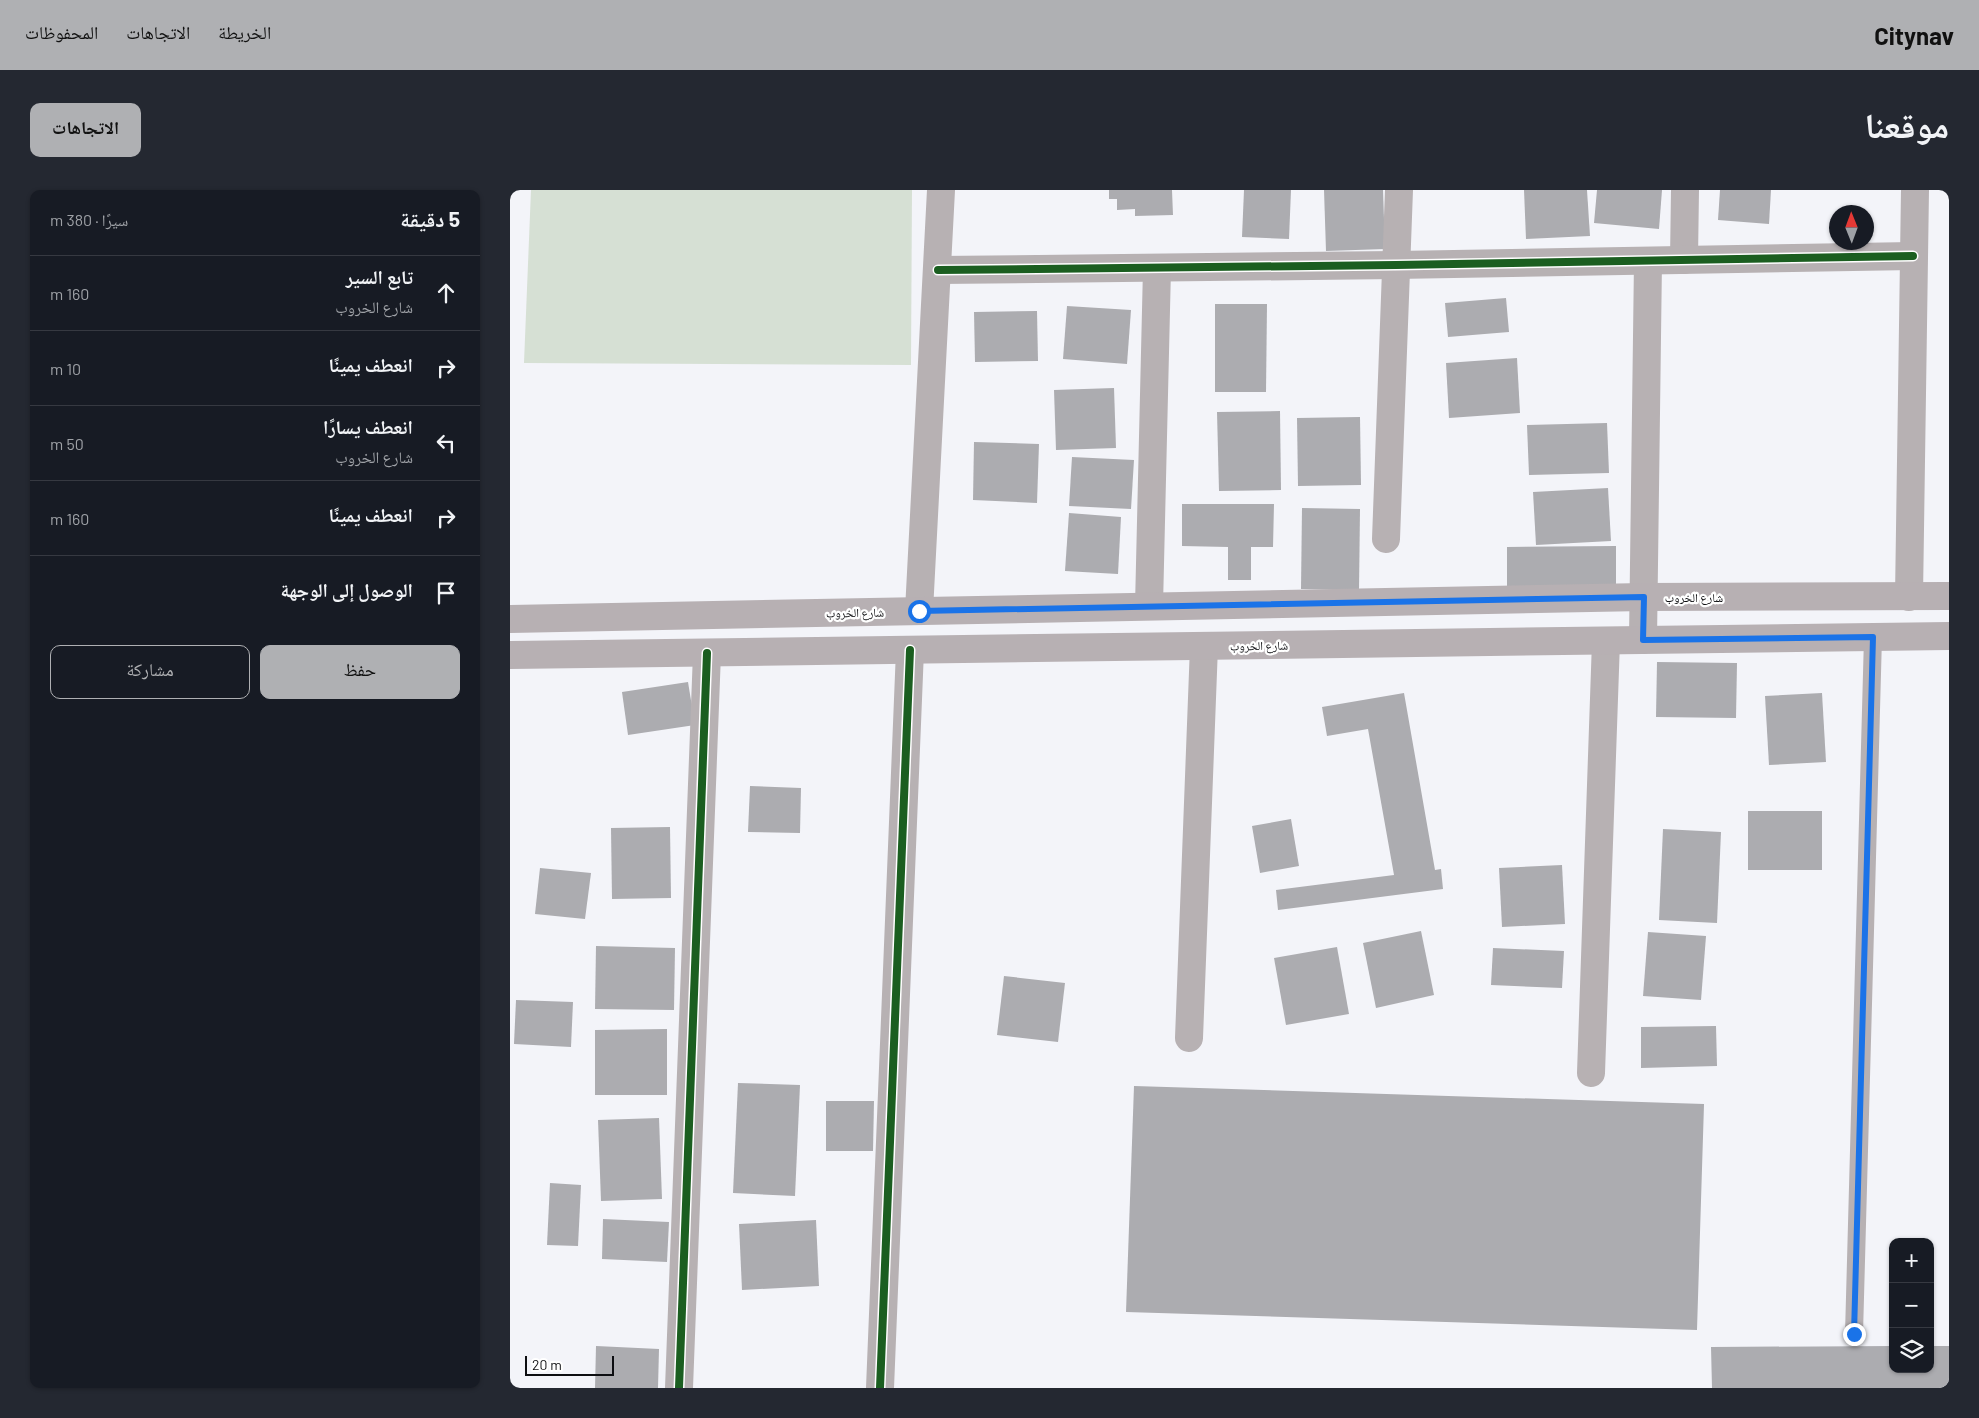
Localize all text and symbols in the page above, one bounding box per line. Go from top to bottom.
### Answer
text: المحفوظات [25,21,98,43]
text: الاتجاهات [126,21,190,43]
text: الخريطة [218,21,271,43]
text: Citynav [1874,21,1954,50]
button: الاتجاهات [30,103,141,157]
text: موقعنا [1864,103,1949,145]
north arrow [1829,205,1874,250]
text: 5 دقيقة [400,206,460,231]
text: سيرًا · 380 m [50,210,128,229]
text: تابع السير [346,265,413,288]
icon: ahead [432,279,460,307]
text: 160 m [50,284,89,303]
text: شارع الخروب [335,297,413,316]
text: انعطف يمينًا [329,353,413,376]
icon: right [432,354,460,382]
text: 10 m [50,359,81,378]
text: انعطف يسارًا [323,415,413,438]
icon: left [432,429,460,457]
text: 50 m [50,434,84,453]
text: شارع الخروب [335,447,413,466]
text: انعطف يمينًا [329,503,413,526]
icon: right [432,504,460,532]
text: 160 m [50,509,89,528]
text: الوصول إلى الوجهة [280,578,413,601]
icon: arrive [432,579,460,607]
street label: شارع الخروب [1665,590,1723,606]
route start [908,600,931,623]
street label: شارع الخروب [826,604,884,622]
street label: شارع الخروب [1230,637,1288,655]
button: مشاركة [50,645,250,699]
button: حفظ [260,645,460,699]
map controls [1889,1238,1934,1373]
button: + [1889,1238,1934,1283]
button: − [1889,1283,1934,1328]
route end [1843,1323,1866,1346]
button: layers [1889,1328,1934,1373]
scale bar [525,1353,614,1376]
text: 20 m [532,1356,562,1373]

